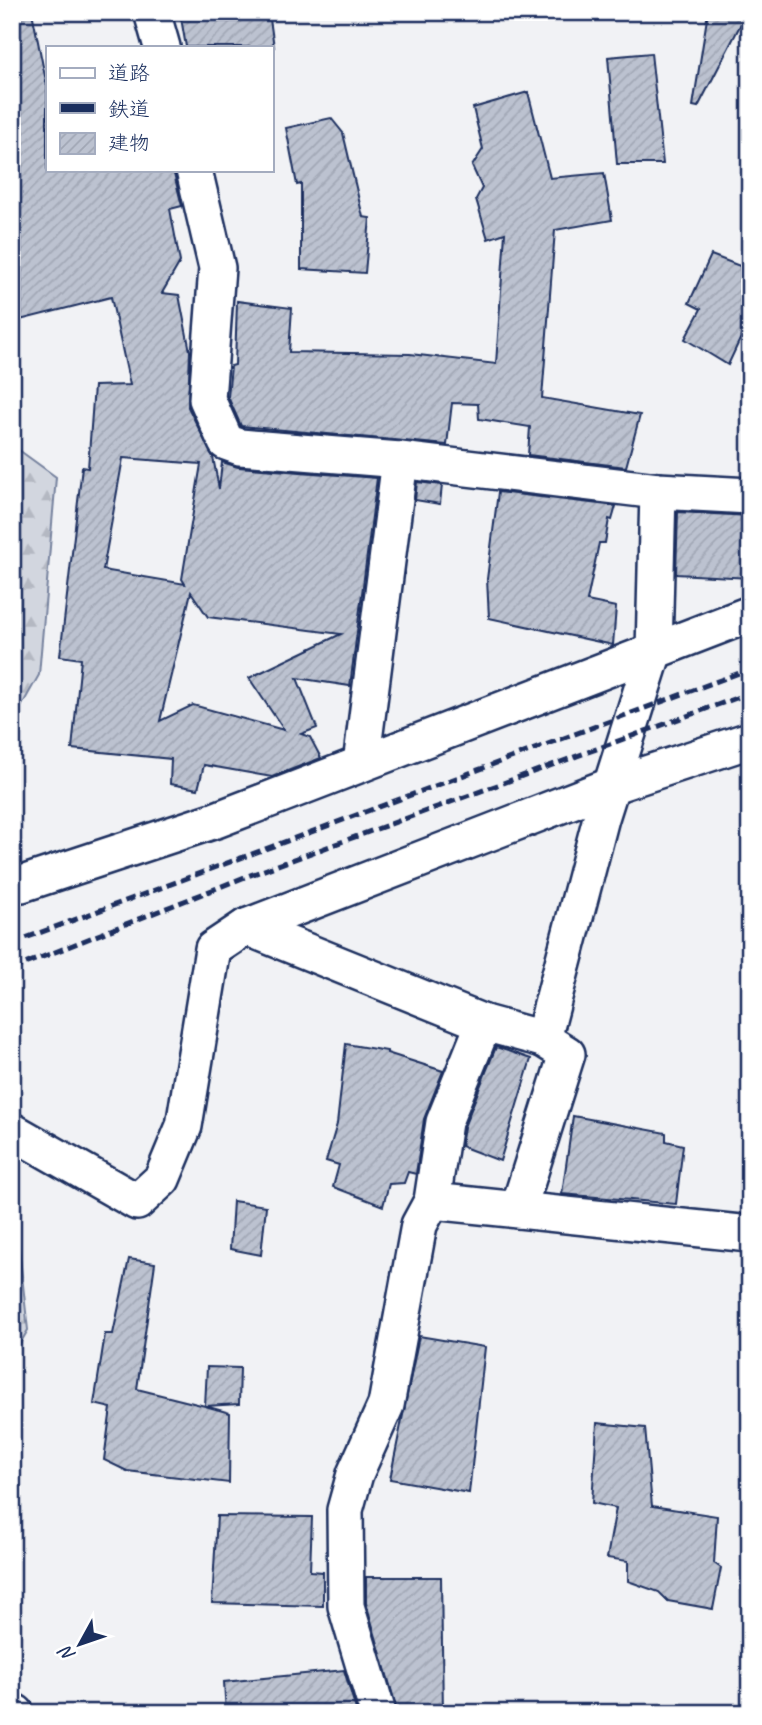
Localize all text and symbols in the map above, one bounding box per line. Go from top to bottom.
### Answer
legend [46,46,273,172]
text: 道路 [108,60,150,86]
text: 鉄道 [108,96,150,122]
text: 建物 [108,130,150,156]
north arrow [46,1610,116,1680]
text: N [53,1640,81,1667]

